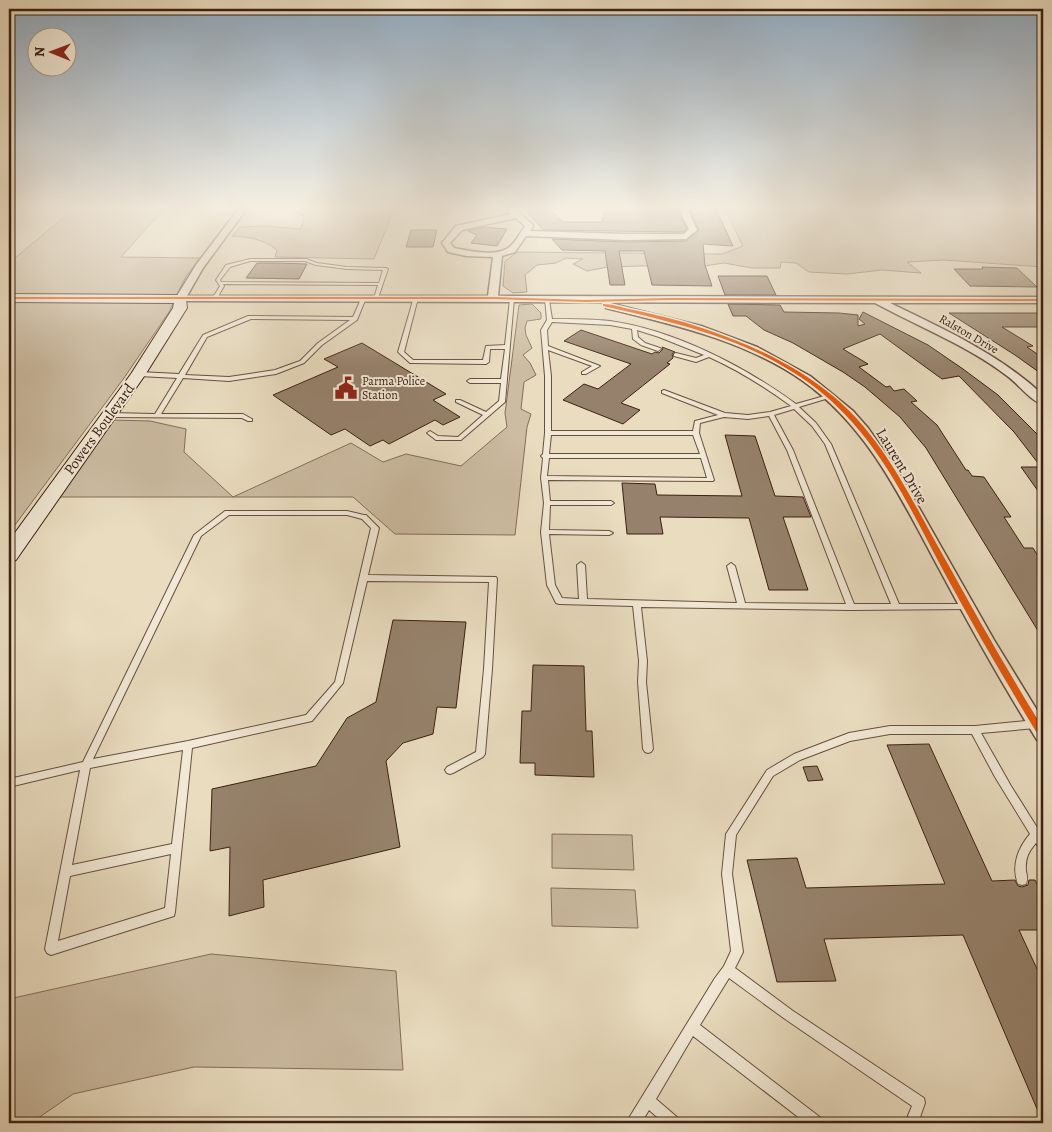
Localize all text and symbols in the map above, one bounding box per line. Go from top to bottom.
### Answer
north arrow [28,28,78,78]
text: N [30,47,49,57]
street label: Ralston Drive [936,311,1002,357]
place label: Parma Police Station [362,373,425,403]
public building icon: Parma Police Station [333,375,359,401]
street label: Powers Boulevard [59,378,140,479]
street label: Laurent Drive [872,424,933,508]

